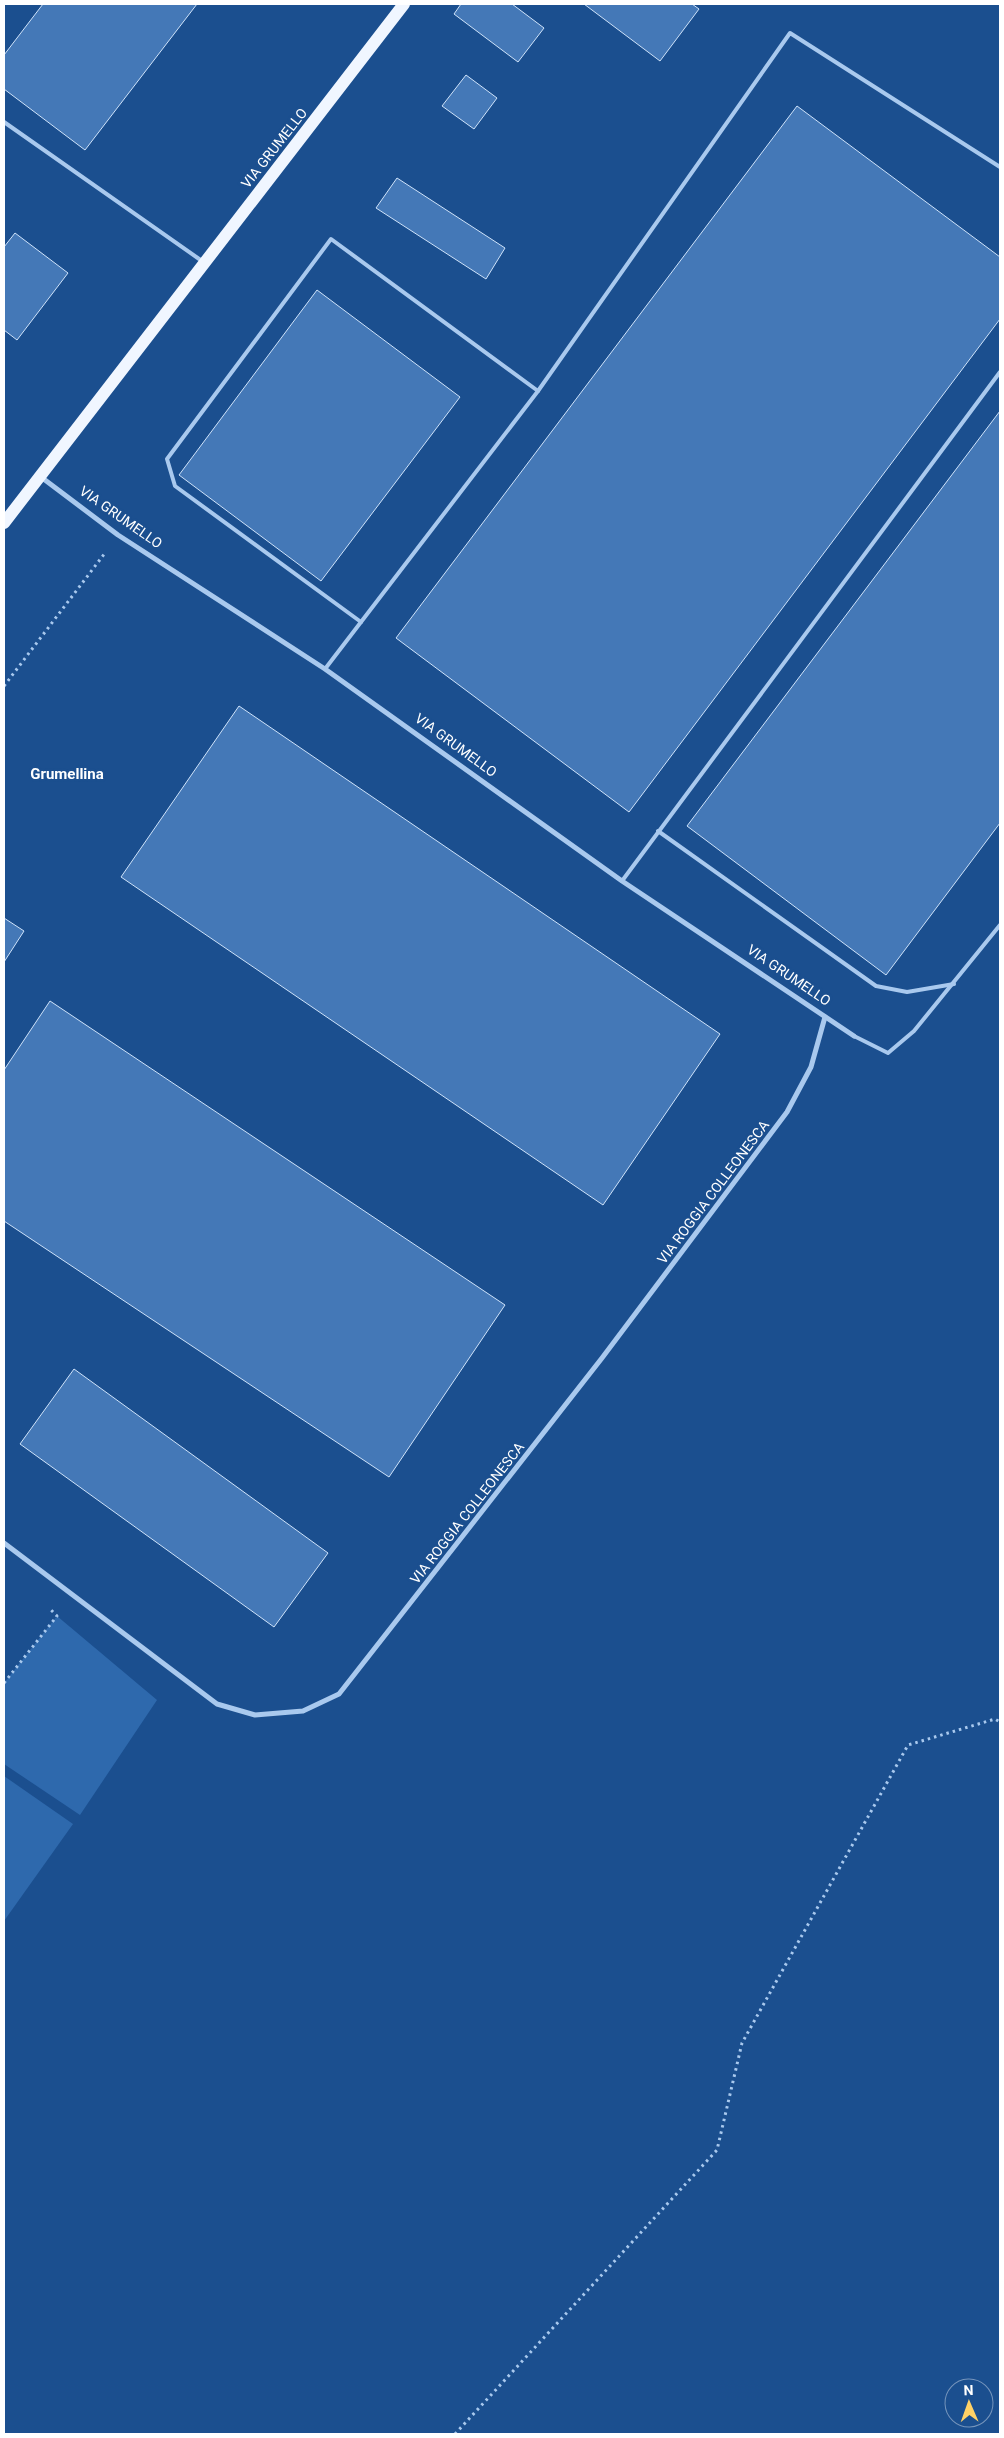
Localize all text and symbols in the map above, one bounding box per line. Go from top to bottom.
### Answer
street label: VIA GRUMELLO [238,105,310,191]
street label: VIA GRUMELLO [77,483,165,551]
street label: VIA GRUMELLO [412,710,500,780]
district label: Grumellina [30,765,104,783]
street label: VIA GRUMELLO [744,941,834,1009]
street label: VIA ROGGIA COLLEONESCA [654,1117,772,1267]
street label: VIA ROGGIA COLLEONESCA [407,1439,527,1587]
north arrow [944,2378,994,2428]
text: N [963,2382,974,2398]

